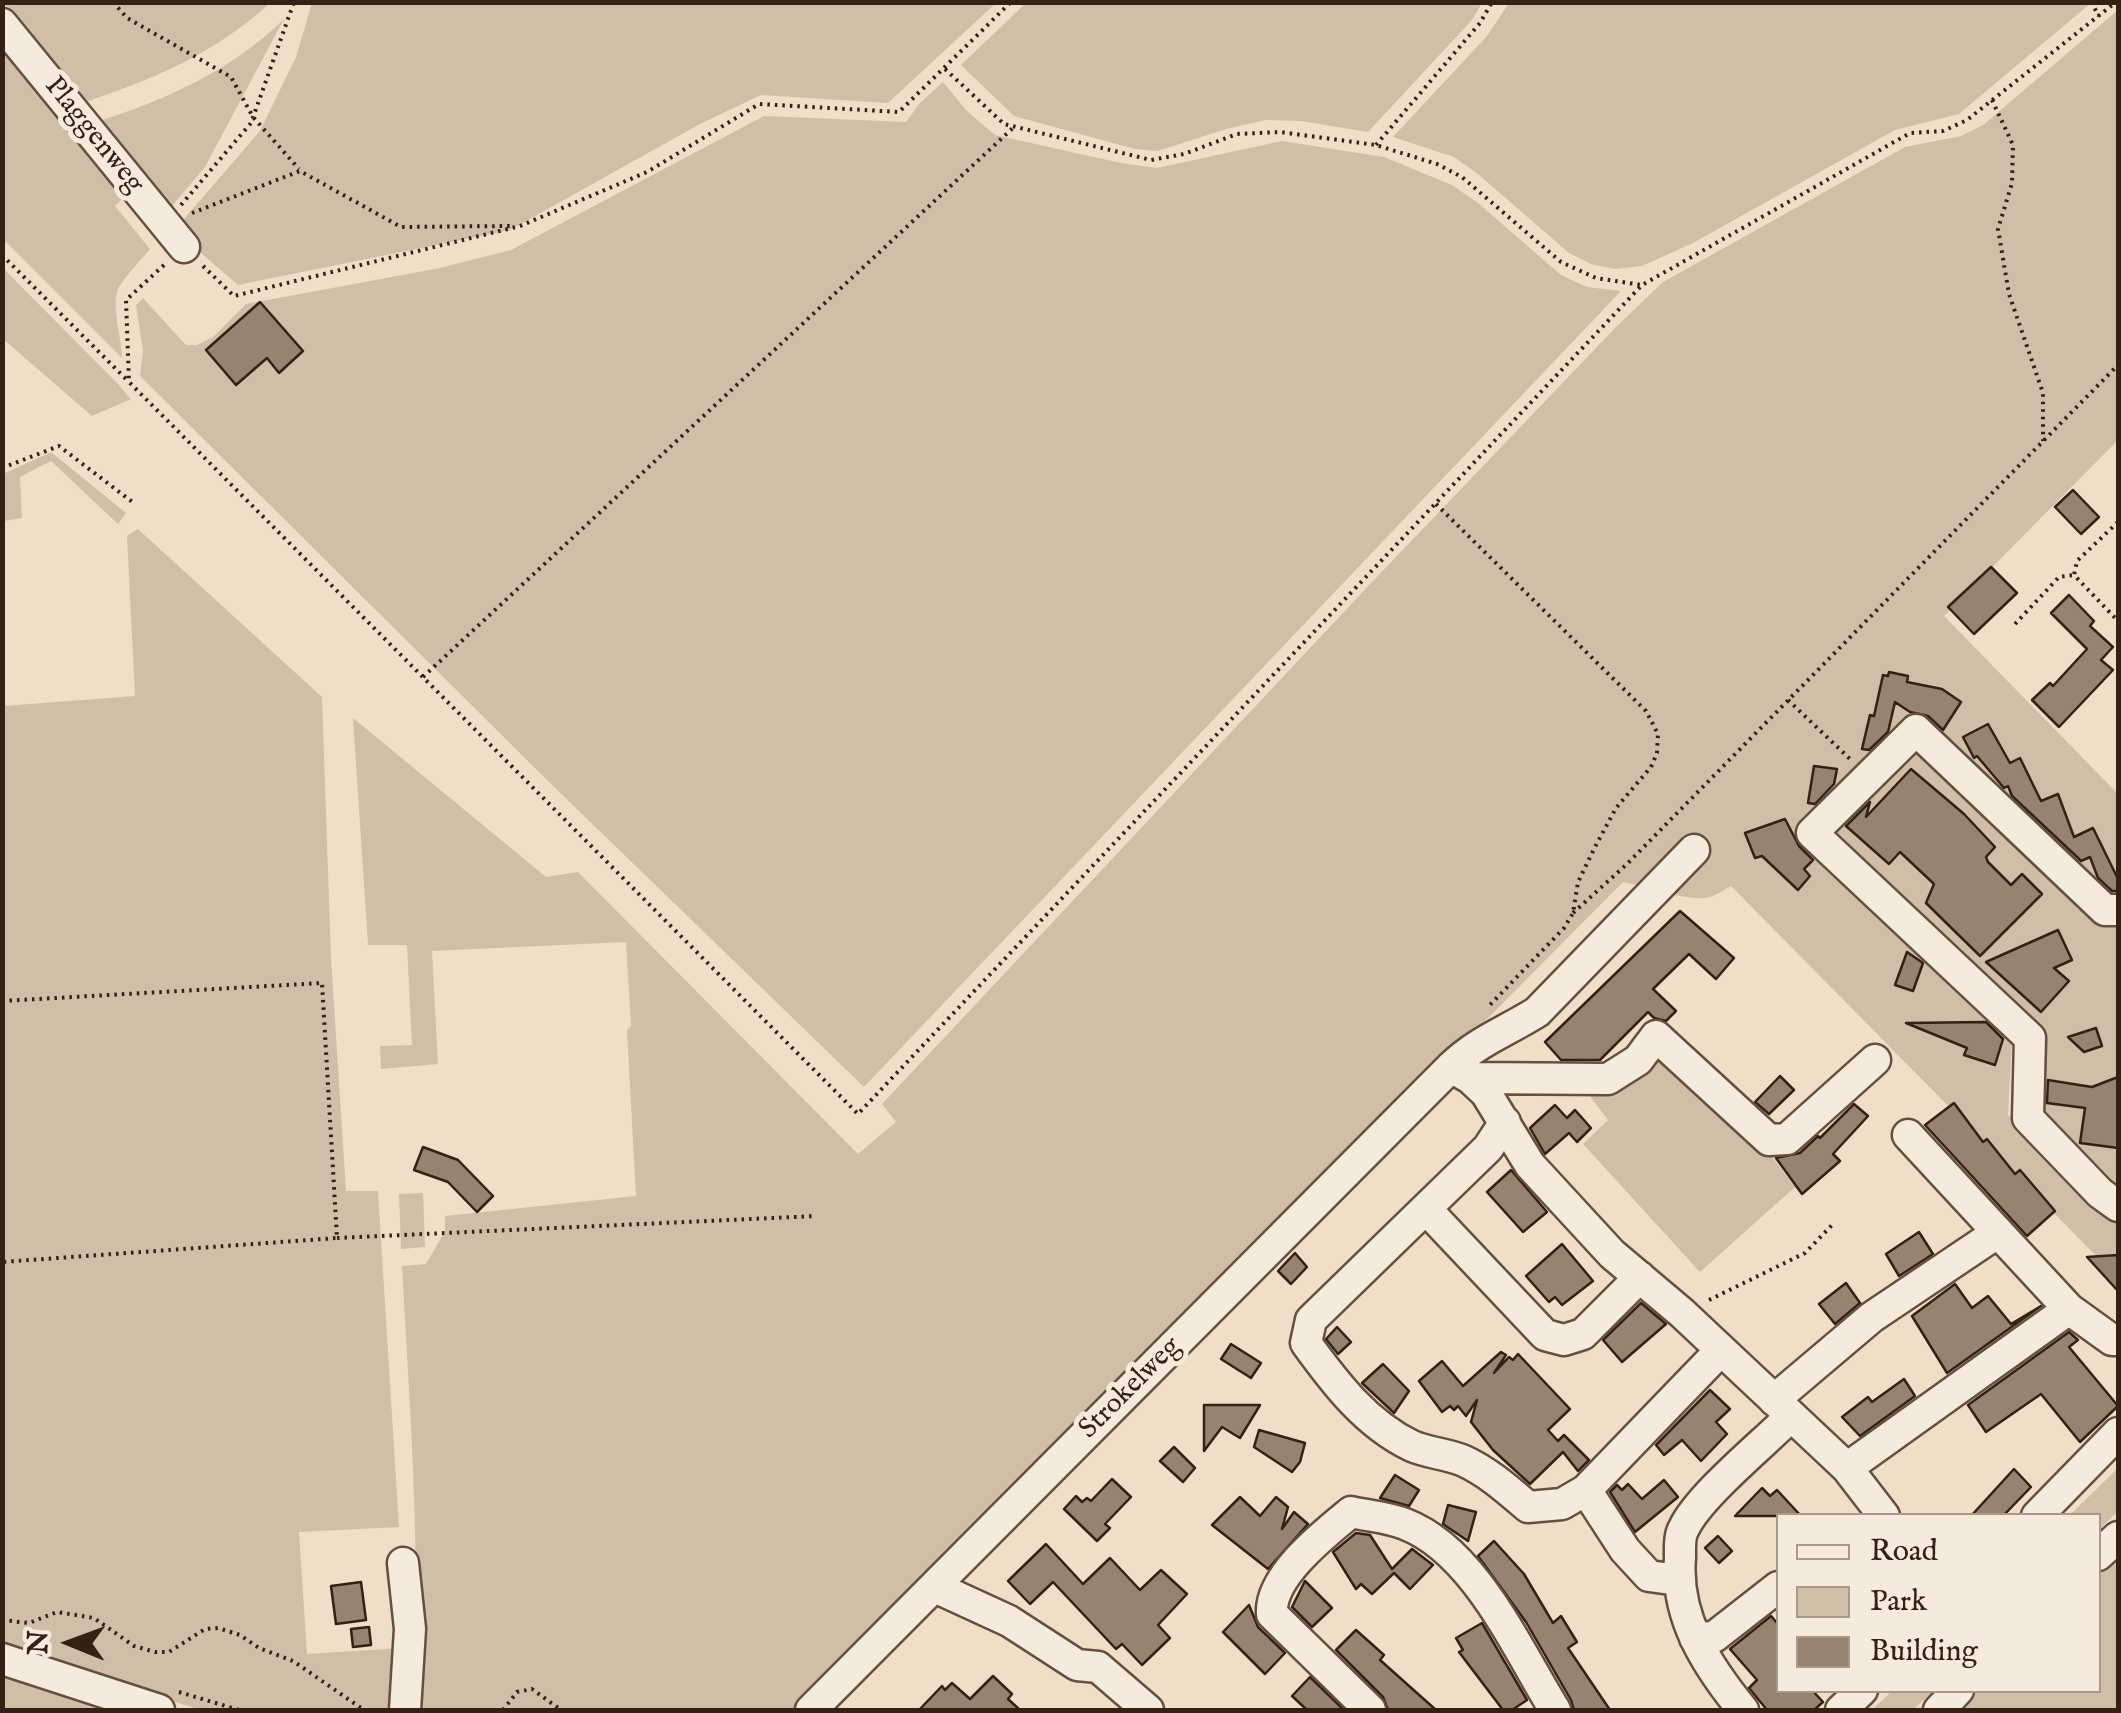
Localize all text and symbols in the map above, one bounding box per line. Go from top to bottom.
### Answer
street label: Plaggenweg [36,71,150,201]
street label: Strokelweg [1073,1331,1189,1447]
legend [1776,1513,2101,1693]
text: Road [1870,1533,1938,1571]
text: Park [1870,1583,1927,1621]
north arrow [20,1593,120,1693]
text: N [22,1630,57,1655]
text: Building [1870,1633,1978,1671]

